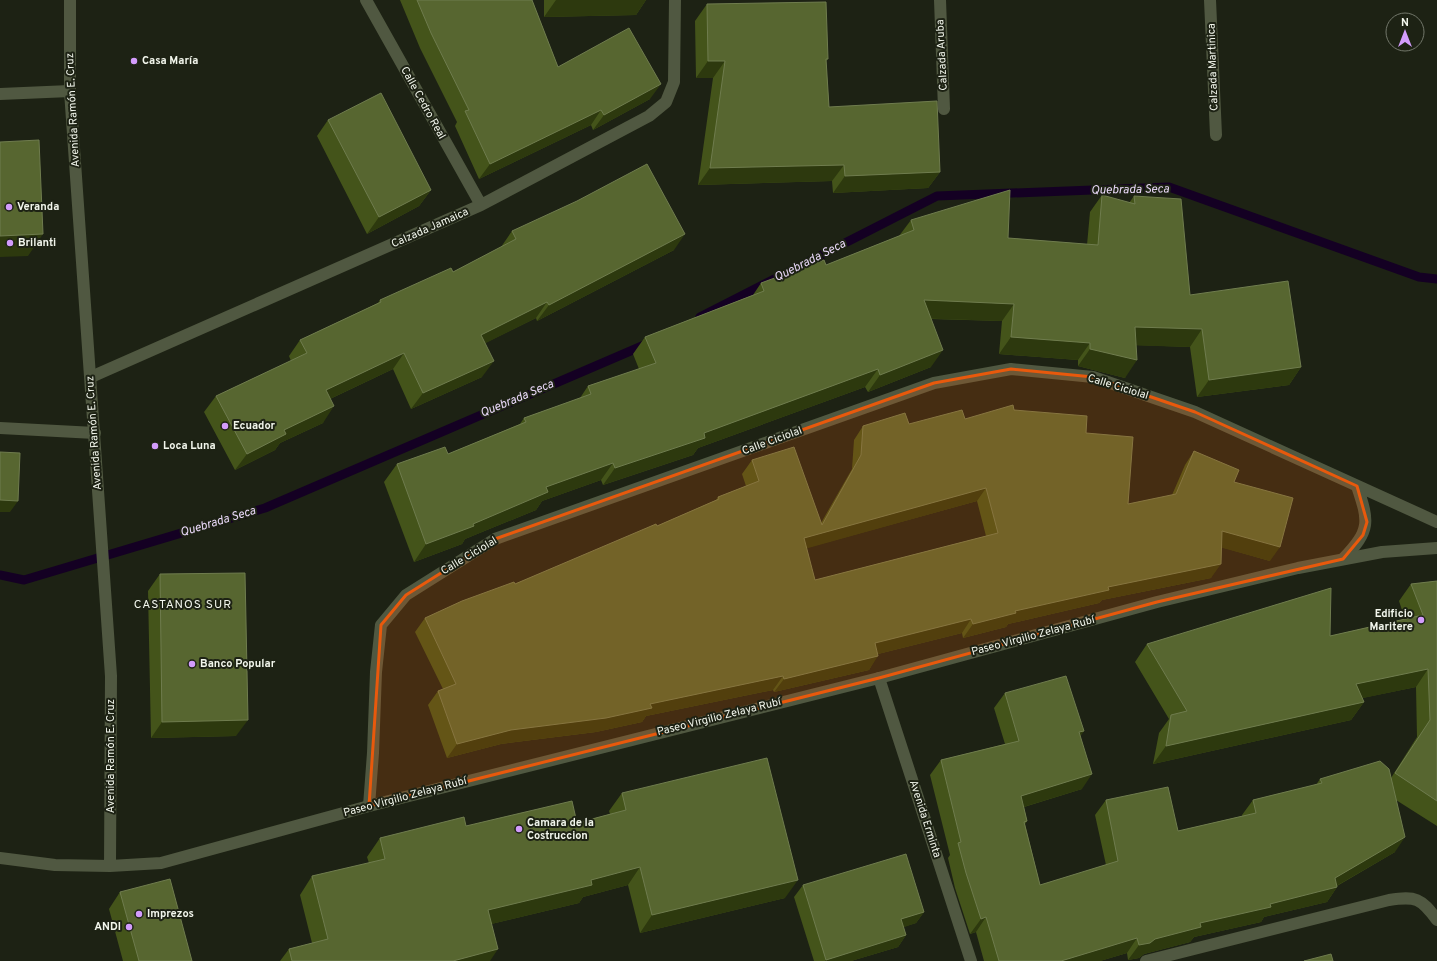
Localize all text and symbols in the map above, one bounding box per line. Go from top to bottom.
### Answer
north arrow [1385,12,1425,52]
text: N [1401,16,1409,30]
street label: Calzada Aruba [933,19,951,91]
street label: Calzada Martinica [1204,23,1222,111]
street label: Avenida Ramón E. Cruz [63,53,83,167]
place label: Casa María [142,54,198,68]
marker: Casa María [129,56,139,66]
street label: Calle Cedro Real [397,64,449,142]
water label: Quebrada Seca [1091,181,1170,199]
place label: Veranda [17,200,59,214]
marker: Veranda [4,202,14,212]
street label: Calzada Jamaica [389,205,471,251]
place label: Brilanti [18,236,56,250]
water label: Quebrada Seca [772,236,849,286]
marker: Brilanti [5,238,15,248]
street label: Calle Ciciolal [1086,371,1150,403]
street label: Avenida Ramón E. Cruz [83,376,105,490]
water label: Quebrada Seca [478,376,557,422]
place label: Ecuador [233,419,276,433]
marker: Ecuador [220,421,230,431]
street label: Calle Ciciolal [740,424,804,458]
place label: Loca Luna [163,439,216,453]
marker: Loca Luna [150,441,160,451]
water label: Quebrada Seca [178,503,259,541]
street label: Calle Ciciolal [438,534,500,578]
district label: CASTANOS SUR [134,597,232,613]
place label: Edificio Maritere [1369,607,1413,634]
street label: Paseo Virgilio Zelaya Rubí [970,612,1097,659]
marker: Edificio Maritere [1416,615,1426,625]
place label: Banco Popular [200,657,276,671]
marker: Banco Popular [187,659,197,669]
street label: Paseo Virgilio Zelaya Rubí [656,695,784,739]
street label: Avenida Ramón E. Cruz [104,699,118,813]
street label: Paseo Virgilio Zelaya Rubí [342,773,469,820]
street label: Avenida Erminta [906,778,944,860]
place label: Camara de la Costruccion [527,816,594,843]
marker: Camara de la Costruccion [514,824,524,834]
place label: Imprezos [147,907,194,921]
marker: Imprezos [134,909,144,919]
place label: ANDI [94,920,121,934]
marker: ANDI [124,922,134,932]

